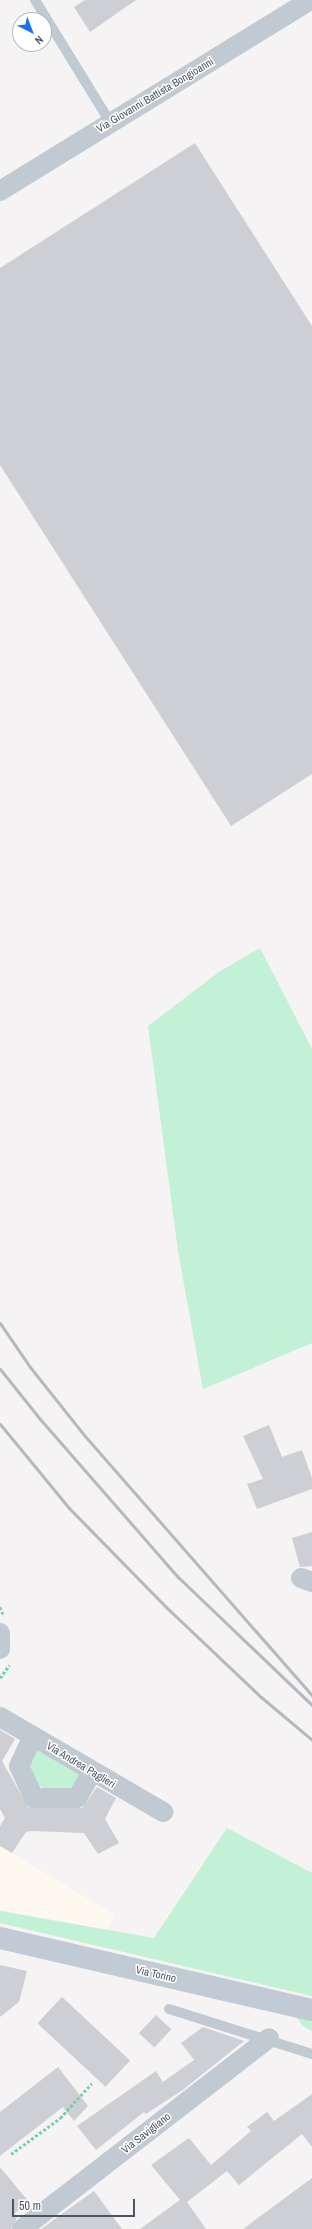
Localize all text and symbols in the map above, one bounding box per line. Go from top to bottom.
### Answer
north arrow [12,12,52,52]
text: N [32,33,46,48]
street label: Via Giovanni Battista Bongioanni [94,55,216,135]
street label: Via Andrea Paglieri [44,1739,118,1791]
street label: Via Torino [135,1963,177,1985]
street label: Via Savigliano [119,2110,173,2156]
scale bar [14,2191,137,2217]
text: 50 m [19,2198,41,2214]

